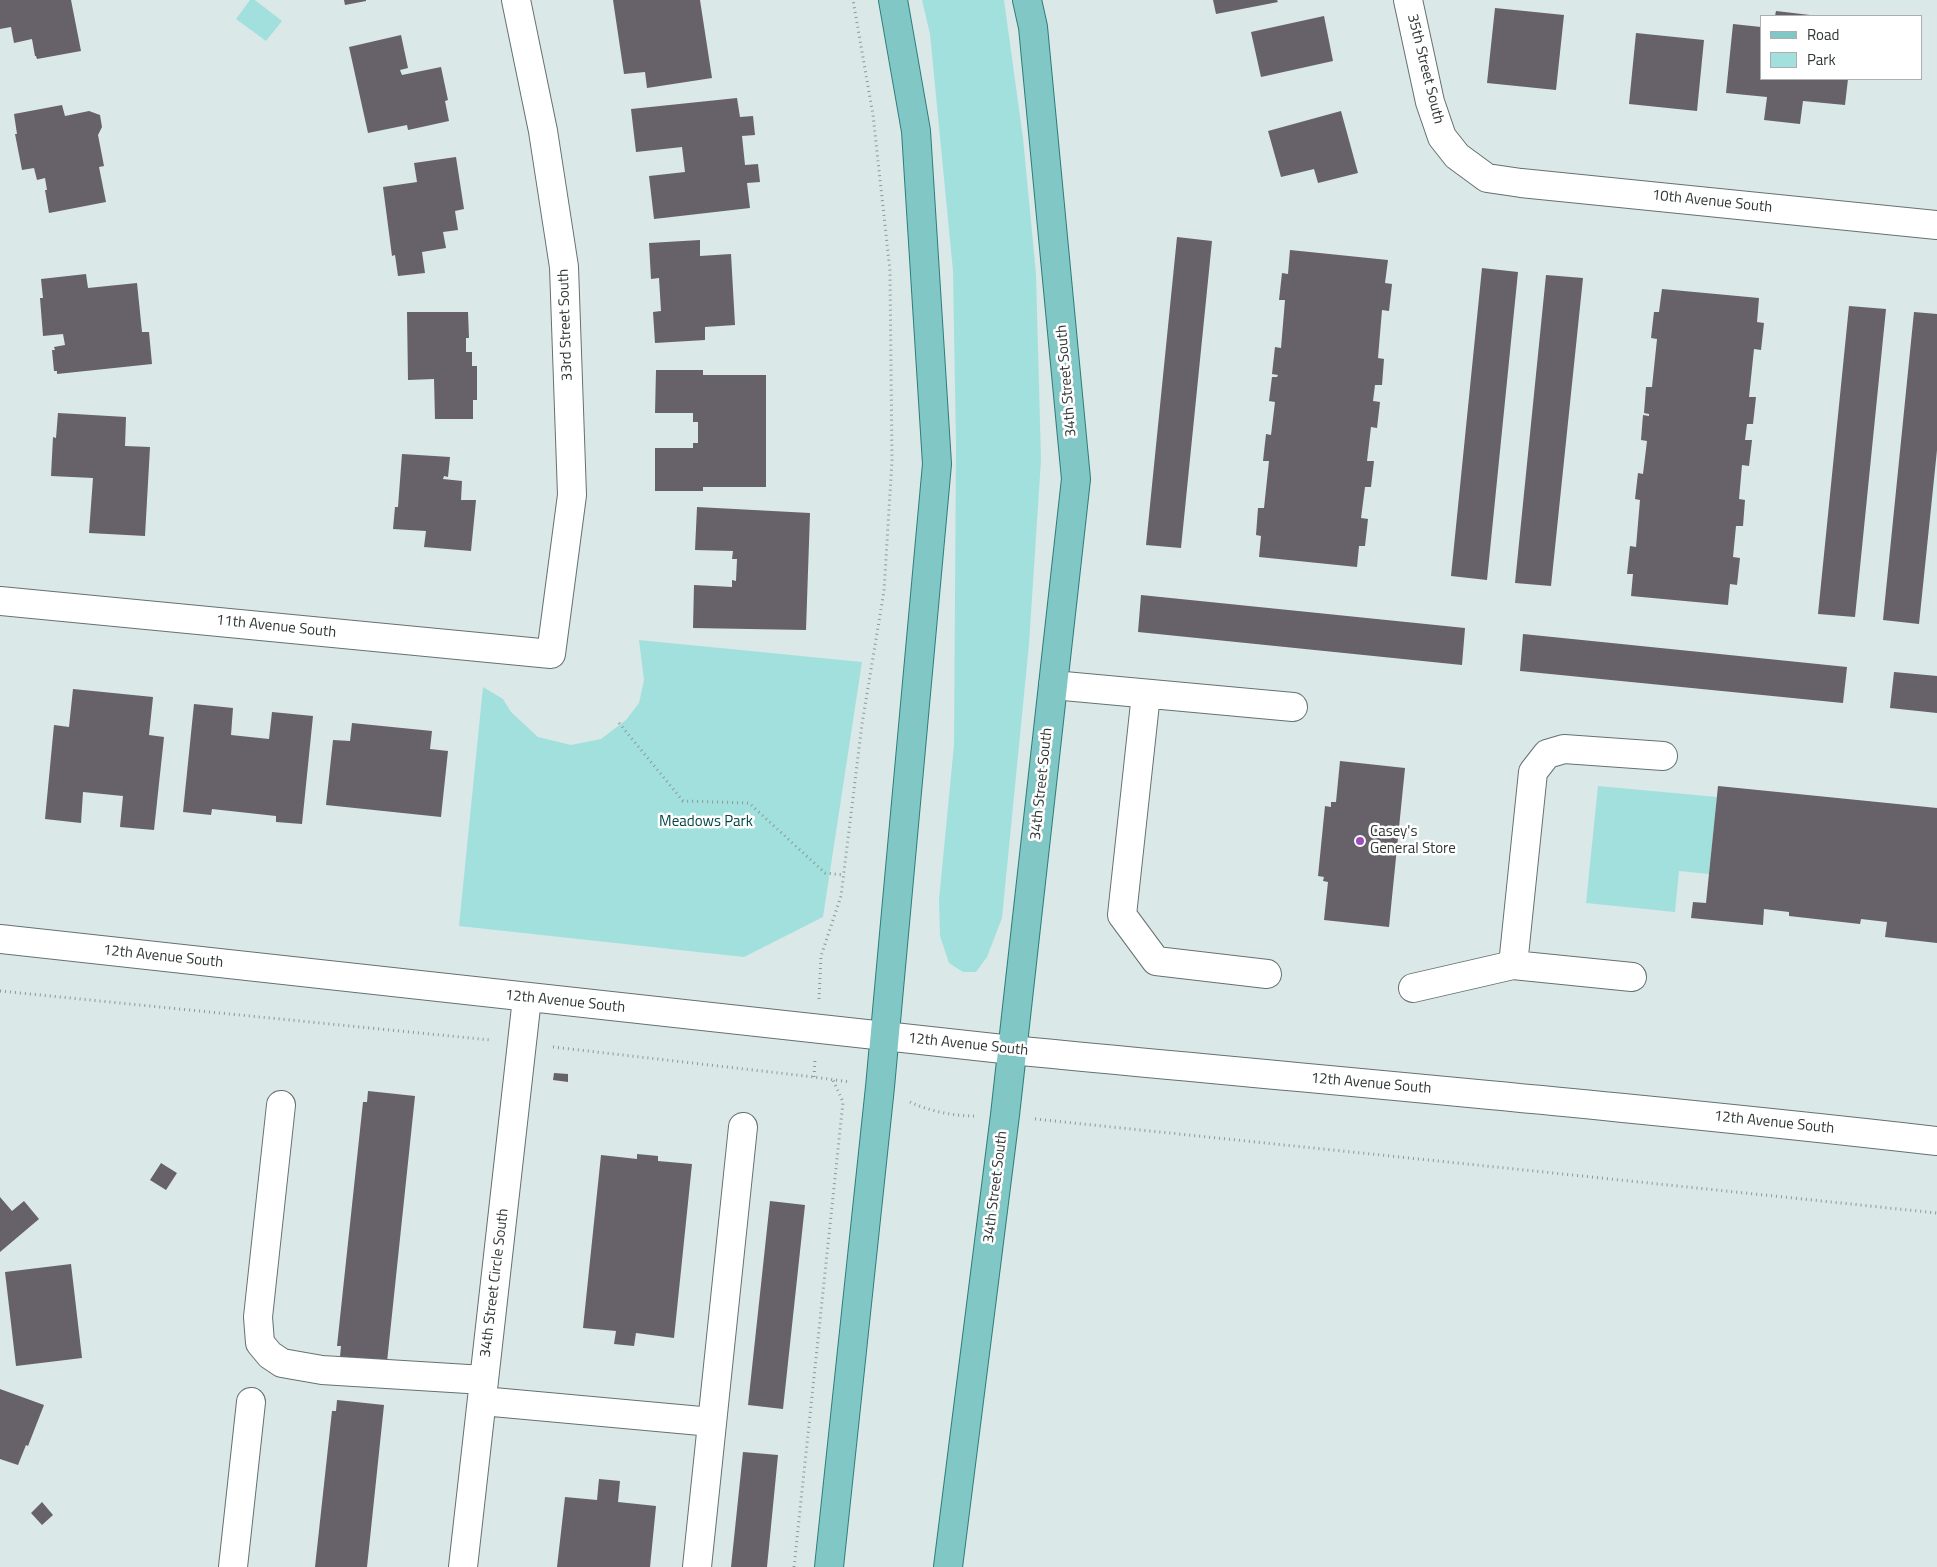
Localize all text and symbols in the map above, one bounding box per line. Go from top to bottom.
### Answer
street label: 35th Street South [1403,12,1447,126]
legend [1760,15,1922,80]
text: Road [1807,23,1839,46]
text: Park [1807,48,1836,71]
street label: 10th Avenue South [1651,187,1773,217]
street label: 33rd Street South [555,269,577,381]
street label: 34th Street South [1053,324,1081,438]
street label: 11th Avenue South [215,612,337,642]
street label: 34th Street South [1027,727,1057,841]
park label: Meadows Park [659,813,753,831]
place label: Casey's General Store [1370,823,1456,858]
marker: Casey's General Store [1354,835,1366,847]
street label: 12th Avenue South [102,942,224,972]
street label: 12th Avenue South [504,987,626,1017]
street label: 12th Avenue South [907,1030,1029,1060]
street label: 12th Avenue South [1310,1070,1432,1098]
street label: 12th Avenue South [1713,1108,1835,1138]
street label: 34th Street South [980,1130,1012,1244]
street label: 34th Street Circle South [477,1207,513,1359]

